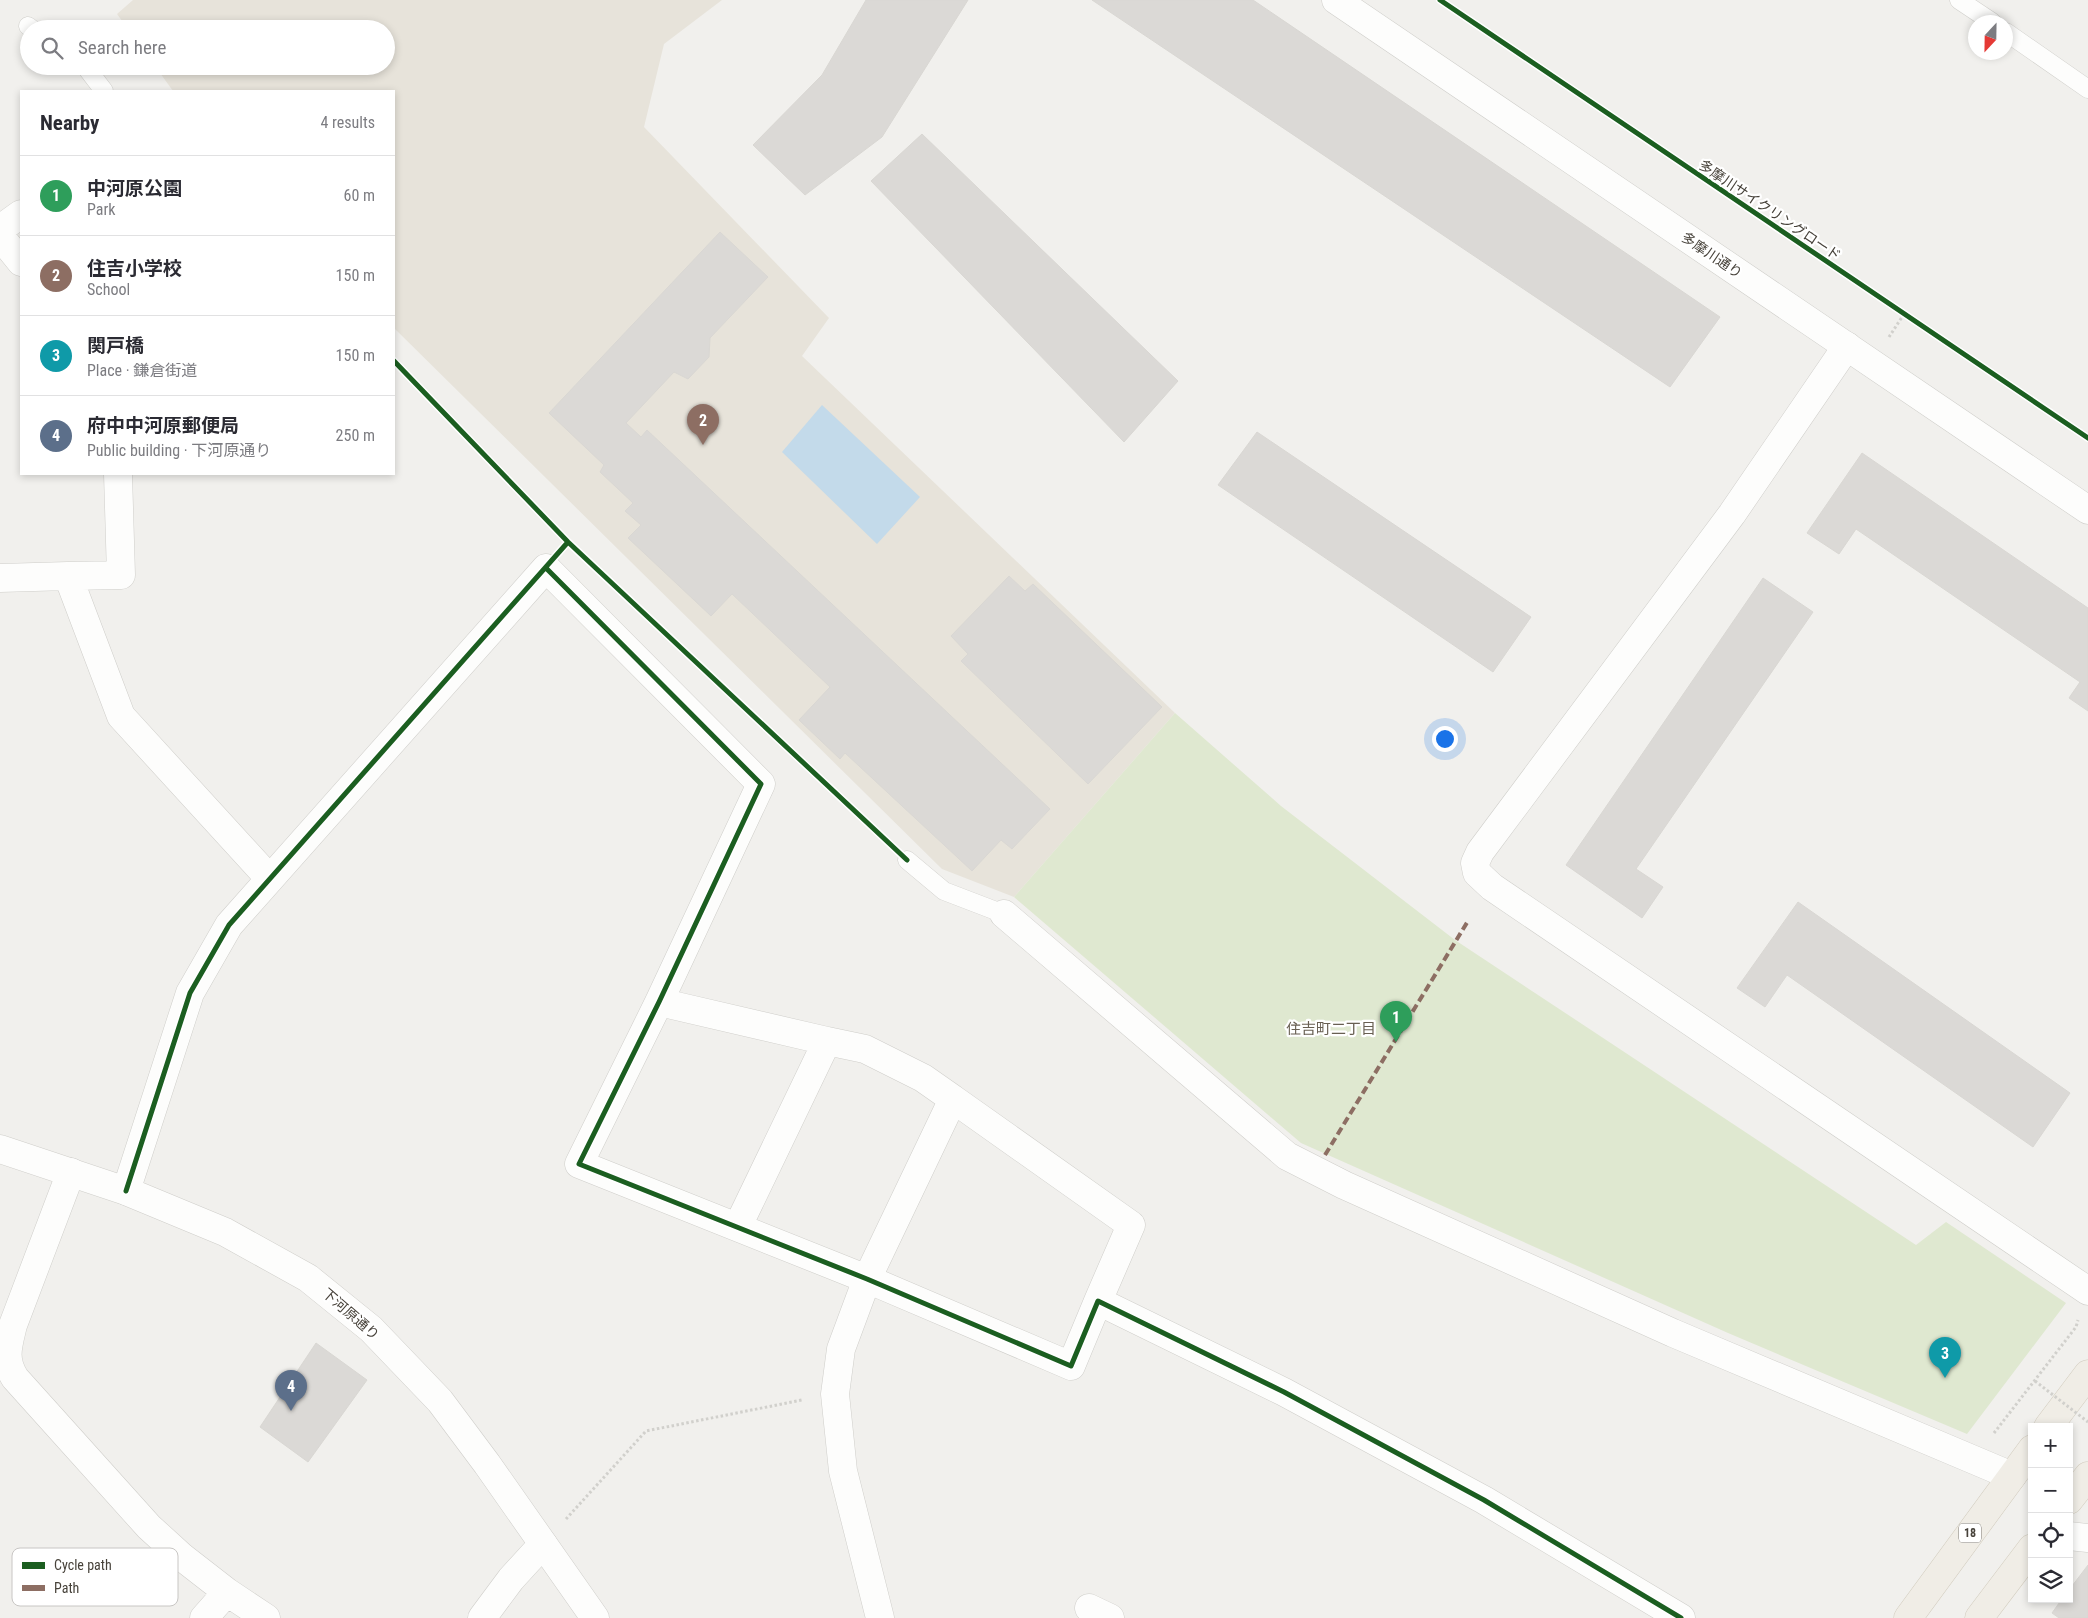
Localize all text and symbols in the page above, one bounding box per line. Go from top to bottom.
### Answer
north arrow [1968,15,2013,60]
search box [20,20,395,75]
icon: search [38,34,66,62]
text: Search here [78,36,166,59]
text: Nearby [40,111,99,135]
text: 4 results [320,113,375,132]
street label: 多摩川サイクリングロード [1696,156,1844,264]
text: 中河原公園 [87,177,182,200]
text: 1 [52,186,60,205]
text: 60 m [343,186,375,205]
text: Park [87,200,116,219]
street label: 多摩川通り [1679,229,1745,281]
text: 住吉小学校 [87,257,182,280]
text: 2 [52,266,60,285]
text: 150 m [336,266,375,285]
text: School [87,280,130,299]
text: 関戸橋 [87,334,144,357]
text: 3 [52,346,60,365]
text: 150 m [336,346,375,365]
text: Place · 鎌倉街道 [87,361,197,380]
pin: 2 [687,404,719,445]
text: 府中中河原郵便局 [87,414,239,437]
text: 4 [52,426,60,445]
text: 250 m [336,426,375,445]
text: Public building · 下河原通り [87,441,271,460]
your location [1432,726,1458,752]
pin: 1 [1380,1001,1412,1042]
district label: 住吉町二丁目 [1286,1020,1376,1038]
street label: 下河原通り [319,1285,383,1343]
pin: 3 [1929,1337,1961,1378]
pin: 4 [275,1370,307,1411]
map controls [2028,1423,2073,1603]
button: + [2028,1423,2073,1468]
button: − [2028,1468,2073,1513]
button: locate [2028,1513,2073,1558]
road number: 18 [1959,1524,1981,1542]
legend [12,1548,178,1606]
text: Cycle path [54,1557,112,1573]
button: layers [2028,1558,2073,1603]
text: Path [54,1580,79,1596]

